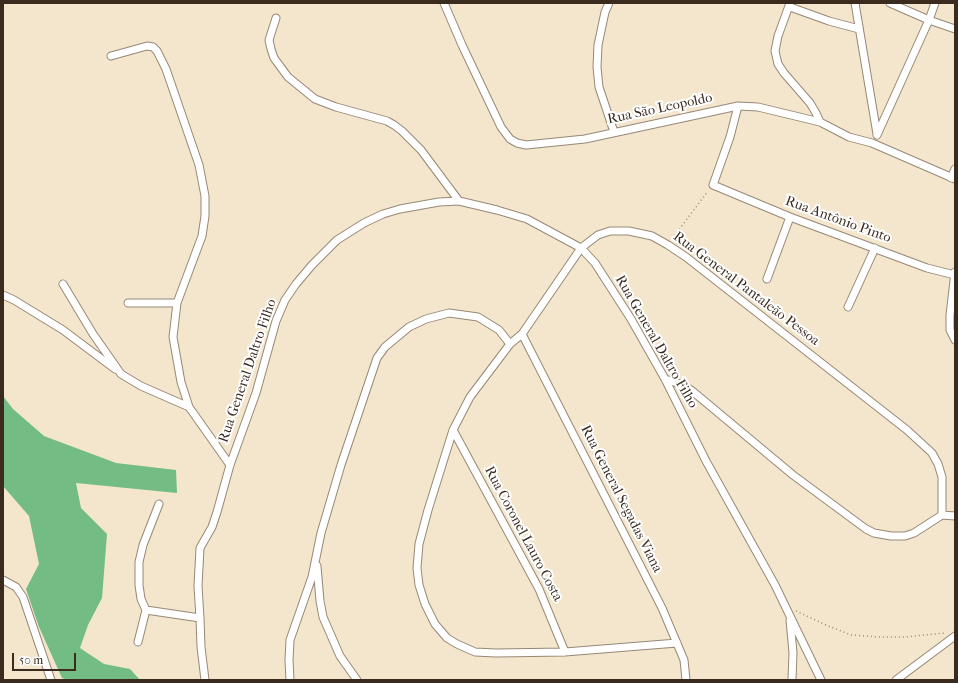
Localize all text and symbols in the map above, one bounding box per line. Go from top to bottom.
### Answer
street label: Rua São Leopoldo [606,90,714,128]
street label: Rua Antônio Pinto [783,193,893,247]
street label: Rua General Pantaleão Pessoa [669,228,823,350]
street label: Rua General Daltro Filho [611,273,701,411]
street label: Rua General Daltro Filho [216,297,280,445]
street label: Rua General Segadas Viana [576,423,666,575]
street label: Rua Coronel Lauro Costa [480,464,566,604]
scale bar [14,645,78,671]
text: 50 m [19,653,43,667]

